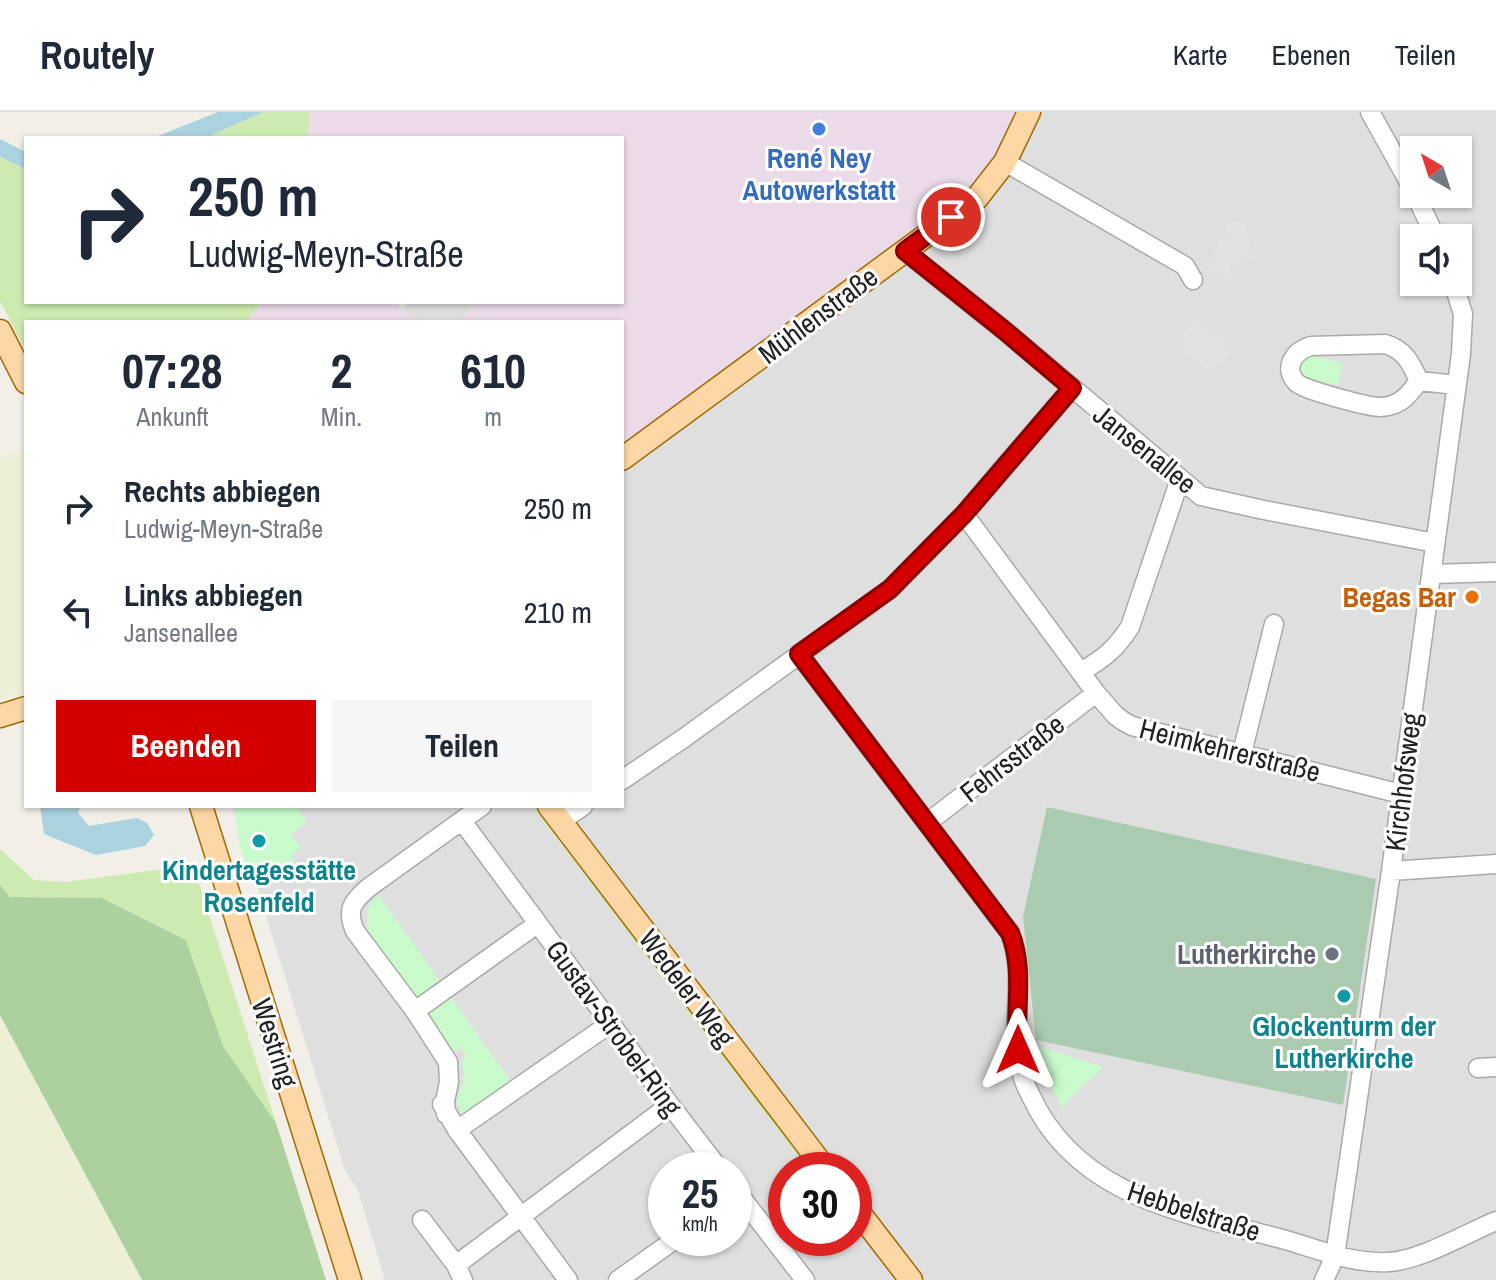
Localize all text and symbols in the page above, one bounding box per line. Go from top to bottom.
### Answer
text: Routely [40,30,154,81]
text: Karte [1173,36,1228,74]
text: Ebenen [1272,36,1351,74]
text: Teilen [1395,36,1456,74]
marker: René Ney Autowerkstatt [810,120,828,138]
north arrow [1400,136,1472,208]
map controls [1400,136,1472,296]
place label: René Ney Autowerkstatt [742,139,896,209]
text: 250 m [188,158,318,233]
icon: right [56,168,160,272]
pin [917,183,985,251]
icon: arrive [929,195,973,239]
button: sound [1400,224,1472,296]
text: Ludwig-Meyn-Straße [188,230,464,278]
street label: Mühlenstraße [751,258,885,372]
text: 07:28 [122,338,223,403]
text: 2 [331,338,352,403]
text: 610 [460,338,526,403]
street label: Jansenallee [1085,396,1205,502]
text: Ankunft [136,399,209,434]
text: Min. [321,399,362,434]
text: m [484,399,502,434]
text: Rechts abbiegen [124,471,321,511]
icon: right [56,486,100,530]
text: 250 m [524,488,592,528]
text: Ludwig-Meyn-Straße [124,511,323,546]
text: Links abbiegen [124,575,303,615]
place label: Begas Bar [1342,578,1456,616]
marker: Begas Bar [1463,588,1481,606]
icon: left [56,590,100,634]
text: 210 m [524,592,592,632]
text: Jansenallee [124,615,238,650]
button: Beenden [56,700,316,792]
button: Teilen [332,700,592,792]
street label: Fehrsstraße [952,705,1072,811]
street label: Heimkehrerstraße [1136,709,1324,791]
street label: Kirchhofsweg [1376,710,1430,853]
marker: Kindertagesstätte Rosenfeld [250,832,268,850]
place label: Kindertagesstätte Rosenfeld [162,851,356,921]
street label: Wedeler Weg [630,921,744,1055]
street label: Gustav-Strobel-Ring [537,932,691,1124]
place label: Lutherkirche [1177,935,1316,973]
marker: Lutherkirche [1323,945,1341,963]
marker: Glockenturm der Lutherkirche [1335,987,1353,1005]
street label: Westring [243,994,307,1093]
place label: Glockenturm der Lutherkirche [1252,1007,1436,1077]
position arrow [976,1008,1060,1092]
speed limit sign: 30 [768,1152,872,1256]
text: 25 [682,1167,718,1220]
street label: Hebbelstraße [1123,1172,1265,1250]
text: km/h [682,1210,718,1237]

